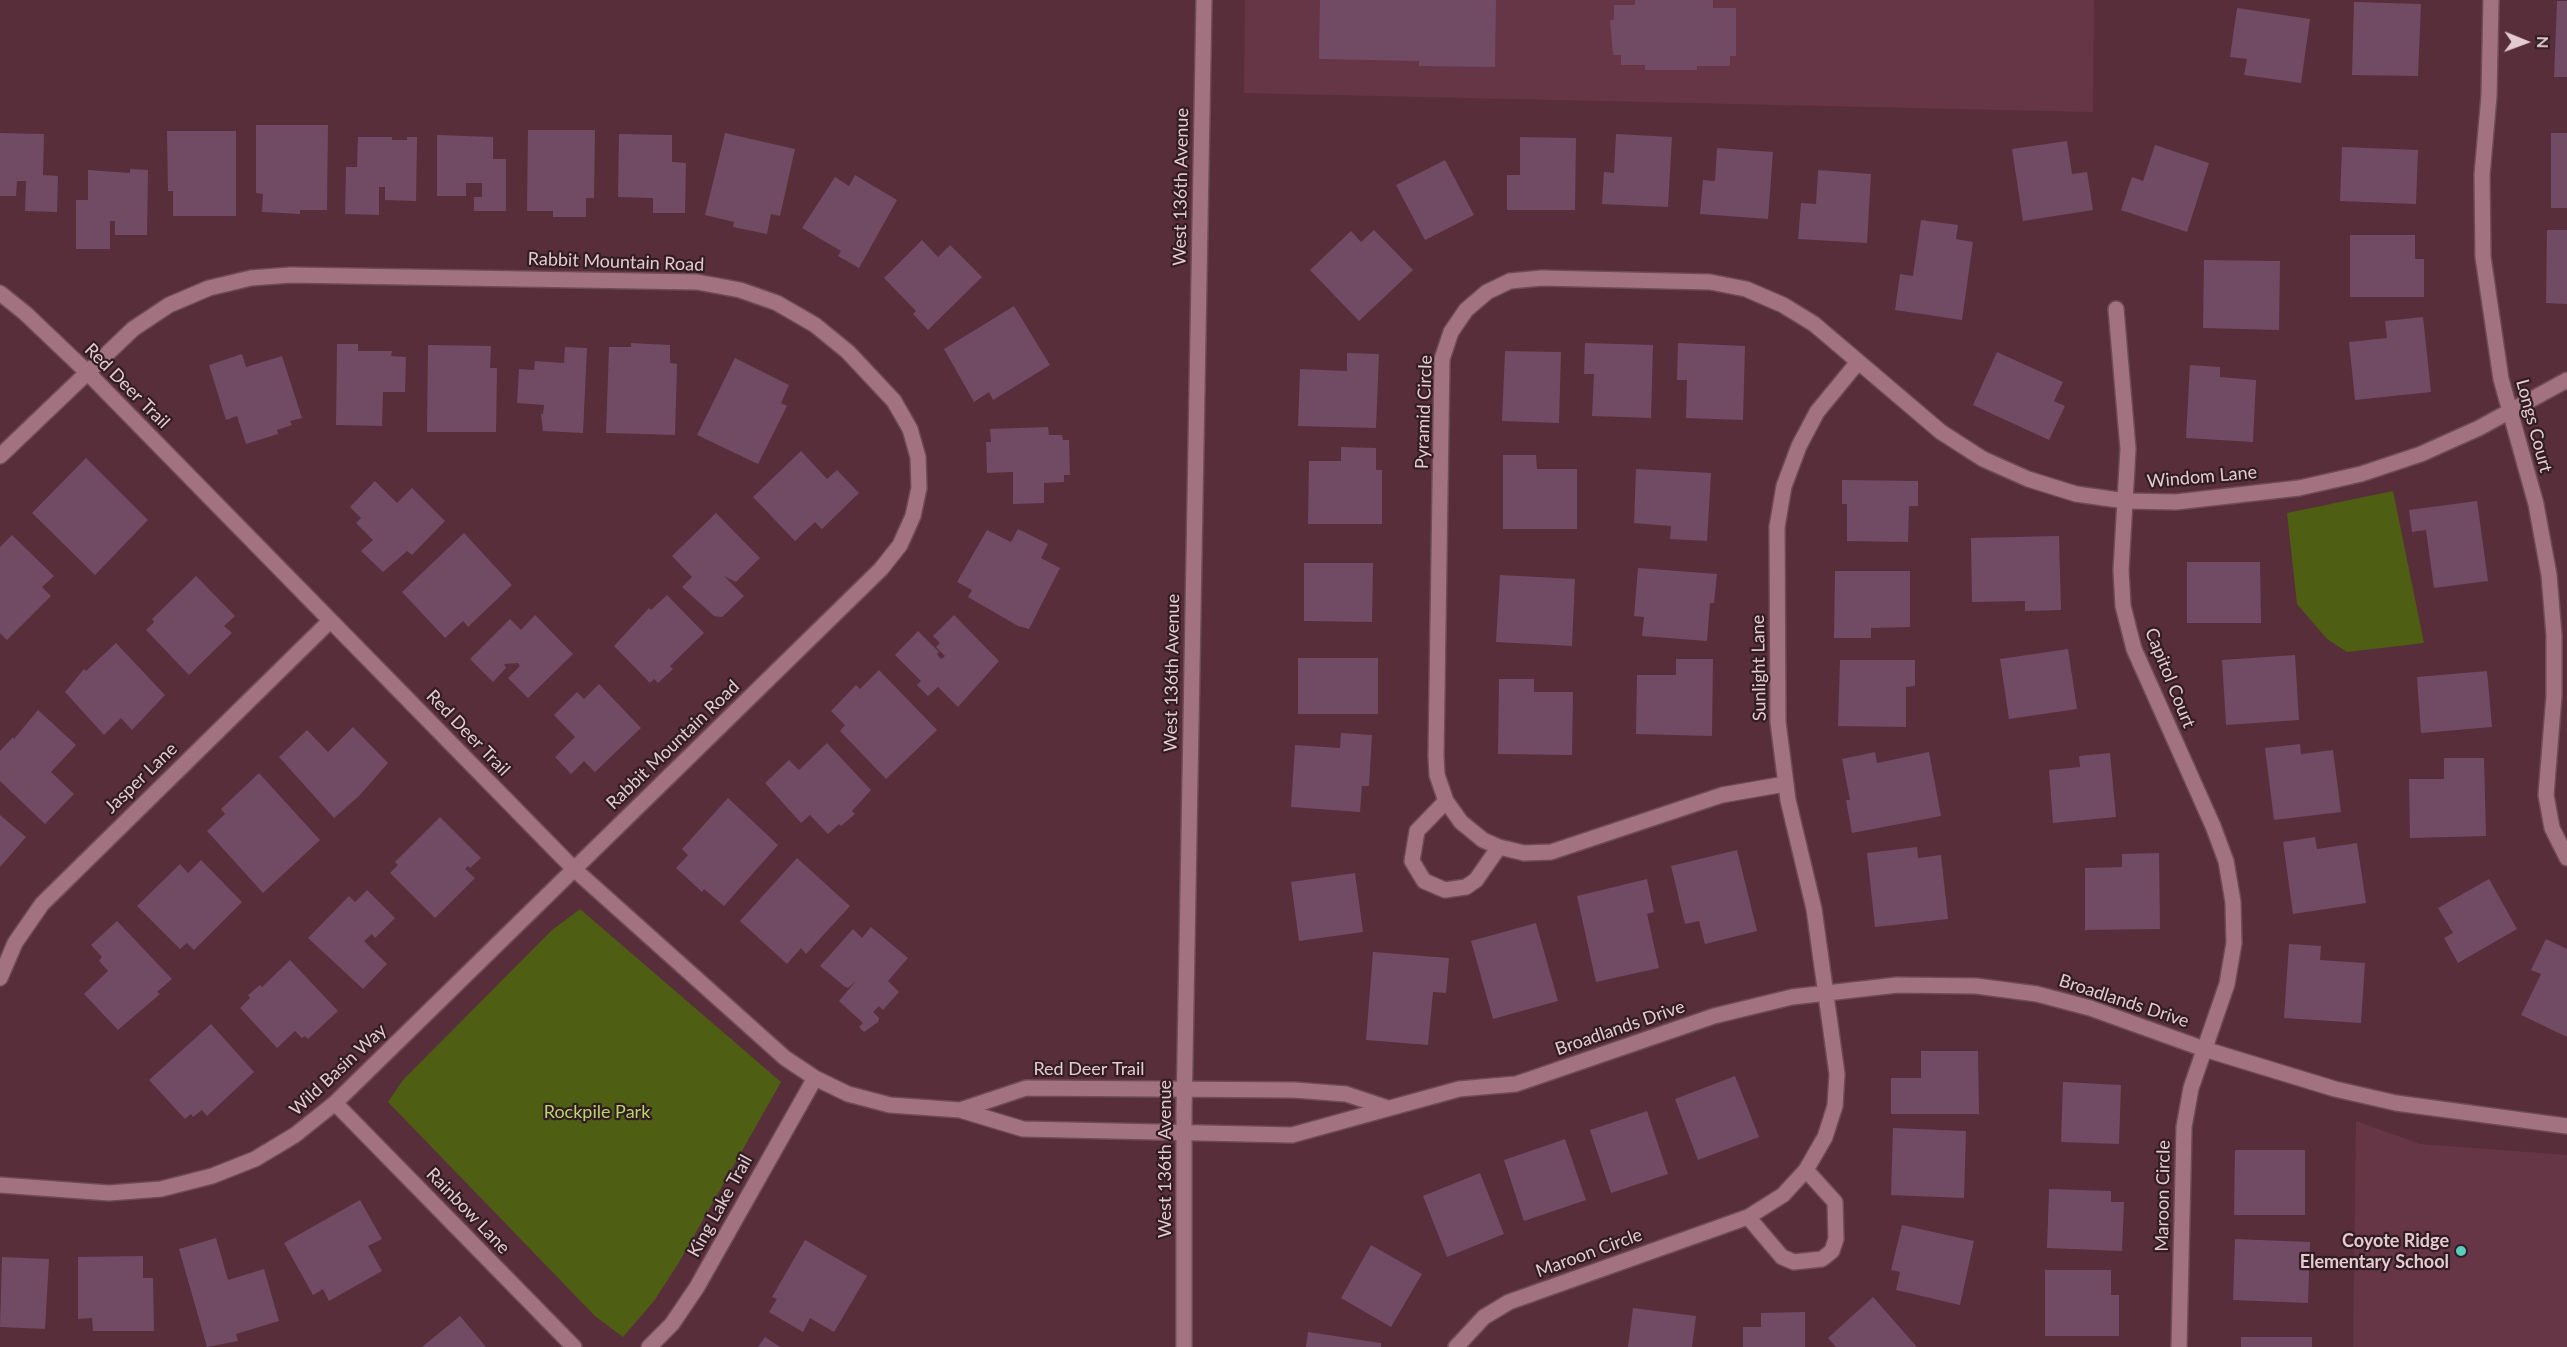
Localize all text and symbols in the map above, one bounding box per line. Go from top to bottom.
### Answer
north arrow [2495,12,2555,72]
text: N [2534,36,2553,49]
street label: West 136th Avenue [1169,108,1193,266]
street label: Rabbit Mountain Road [527,248,705,276]
street label: Red Deer Trail [80,339,174,433]
street label: Pyramid Circle [1411,355,1437,469]
street label: Longs Court [2511,377,2557,475]
street label: Windom Lane [2146,461,2258,493]
street label: West 136th Avenue [1160,594,1184,752]
street label: Sunlight Lane [1747,615,1771,721]
street label: Capitol Court [2140,625,2200,731]
street label: Rabbit Mountain Road [602,676,744,814]
street label: Red Deer Trail [422,686,514,780]
street label: Jasper Lane [100,738,182,818]
street label: Broadlands Drive [2056,970,2192,1032]
street label: Broadlands Drive [1552,996,1688,1060]
street label: Wild Basin Way [285,1020,391,1120]
street label: Red Deer Trail [1033,1058,1145,1080]
street label: West 136th Avenue [1154,1080,1176,1238]
park label: Rockpile Park [544,1101,650,1123]
street label: Maroon Circle [2151,1140,2175,1252]
street label: King Lake Trail [683,1151,757,1261]
street label: Rainbow Lane [422,1164,514,1258]
street label: Maroon Circle [1533,1224,1645,1282]
place label: Coyote Ridge Elementary School [2300,1230,2449,1272]
marker: Coyote Ridge Elementary School [2454,1244,2468,1258]

